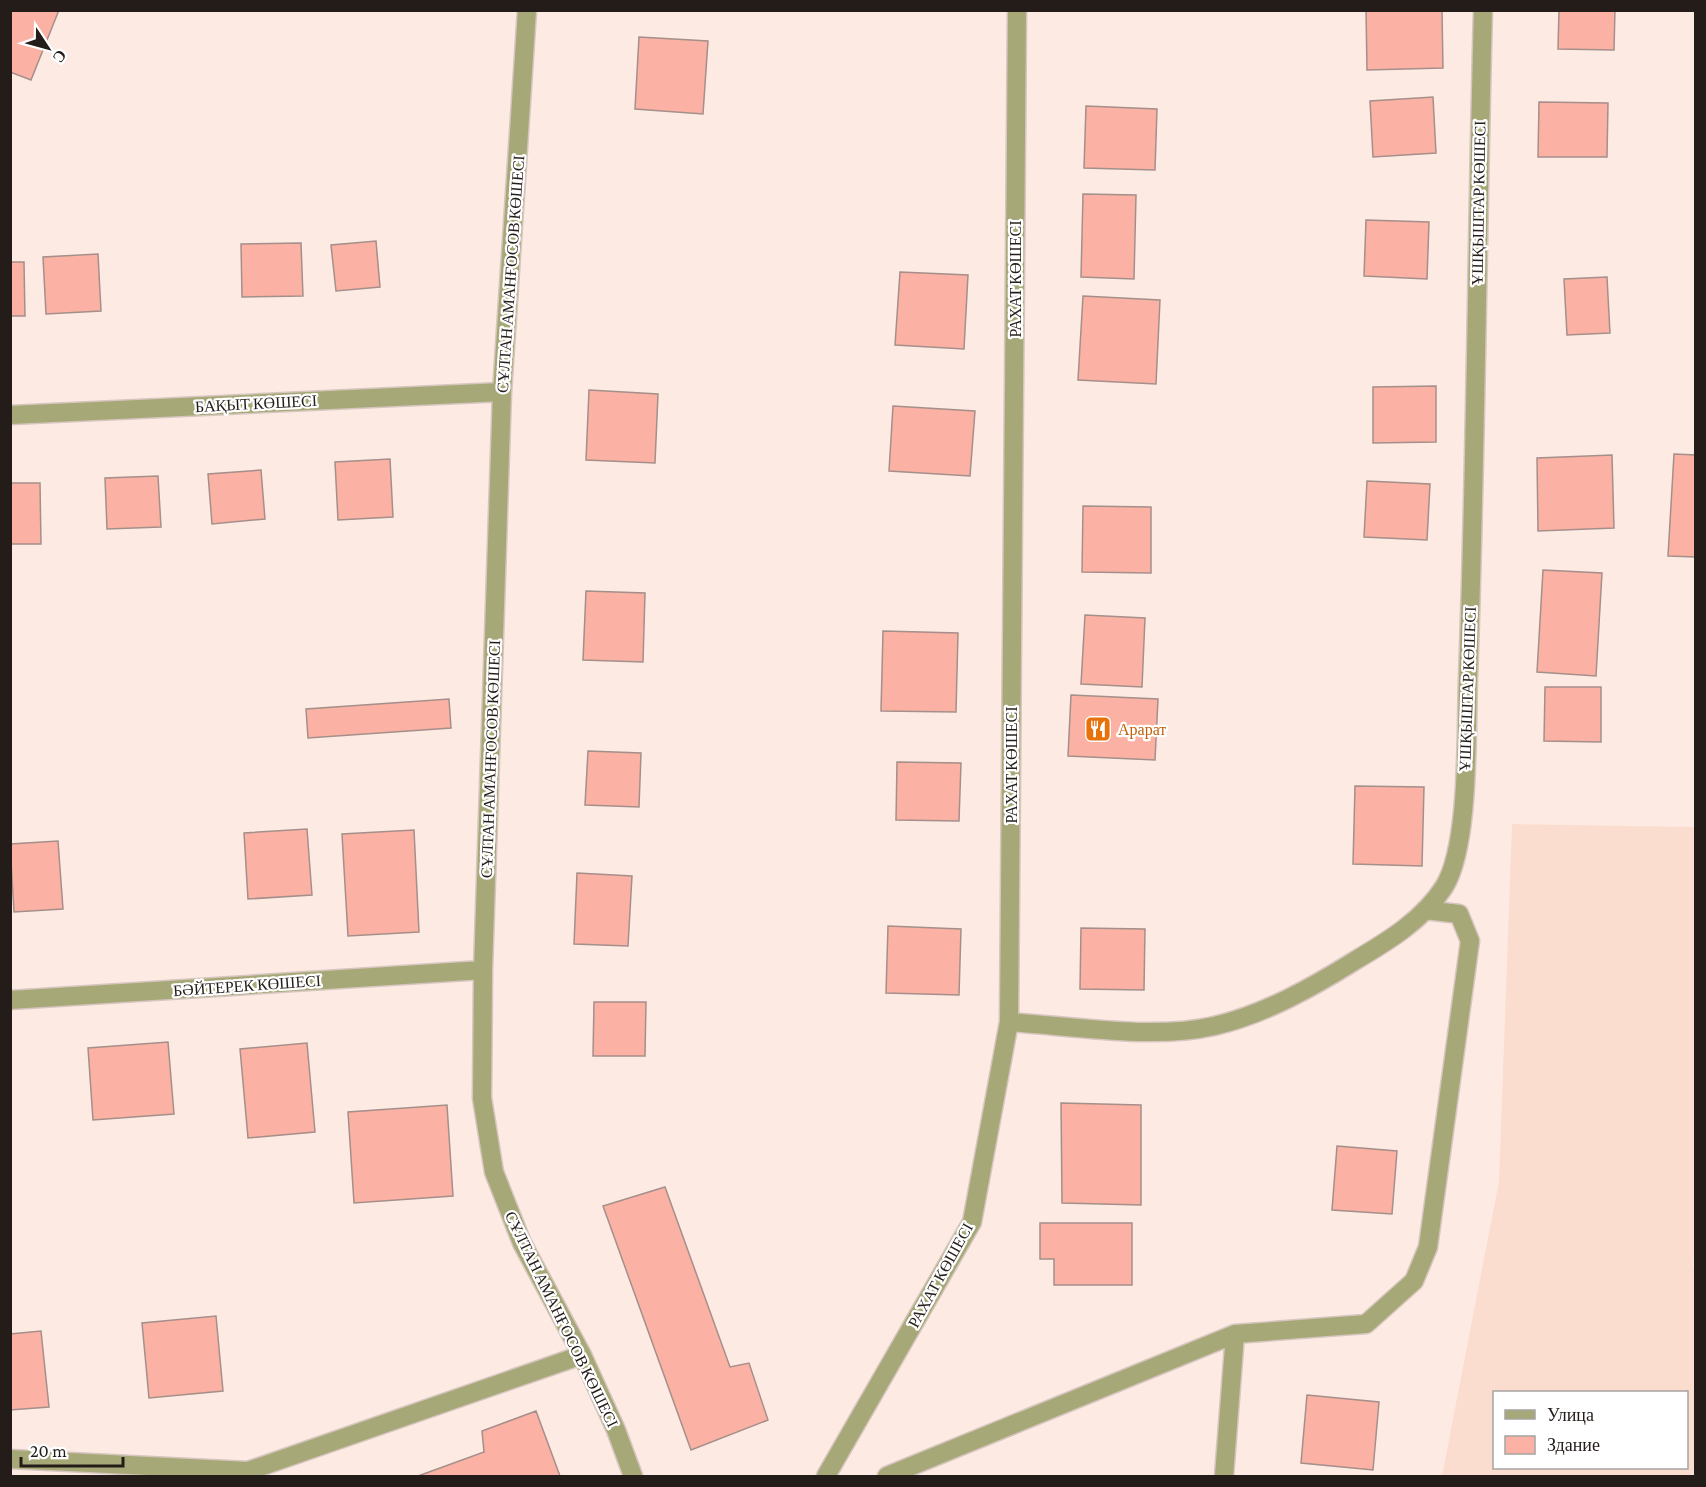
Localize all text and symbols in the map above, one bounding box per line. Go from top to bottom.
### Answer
north arrow [18,18,78,78]
text: С [49,47,70,66]
street label: ҰШҚЫШТАР КӨШЕСІ [1469,120,1489,286]
street label: СҰЛТАН АМАНҒОСОВ КӨШЕСІ [494,155,527,393]
street label: РАХАТ КӨШЕСІ [1007,220,1024,338]
street label: БАҚЫТ КӨШЕСІ [195,392,317,416]
street label: ҰШҚЫШТАР КӨШЕСІ [1456,606,1480,772]
street label: СҰЛТАН АМАНҒОСОВ КӨШЕСІ [478,640,503,878]
street label: РАХАТ КӨШЕСІ [1003,706,1020,824]
restaurant icon: Арарат [1083,714,1113,744]
place label: Арарат [1118,721,1166,739]
street label: БӘЙТЕРЕК КӨШЕСІ [172,971,322,999]
street label: СҰЛТАН АМАНҒОСОВ КӨШЕСІ [502,1208,621,1430]
street label: РАХАТ КӨШЕСІ [905,1220,976,1331]
legend [1493,1391,1688,1469]
text: Улица [1547,1405,1594,1425]
scale bar [21,1430,123,1468]
text: Здание [1547,1435,1600,1455]
text: 20 m [30,1441,67,1461]

